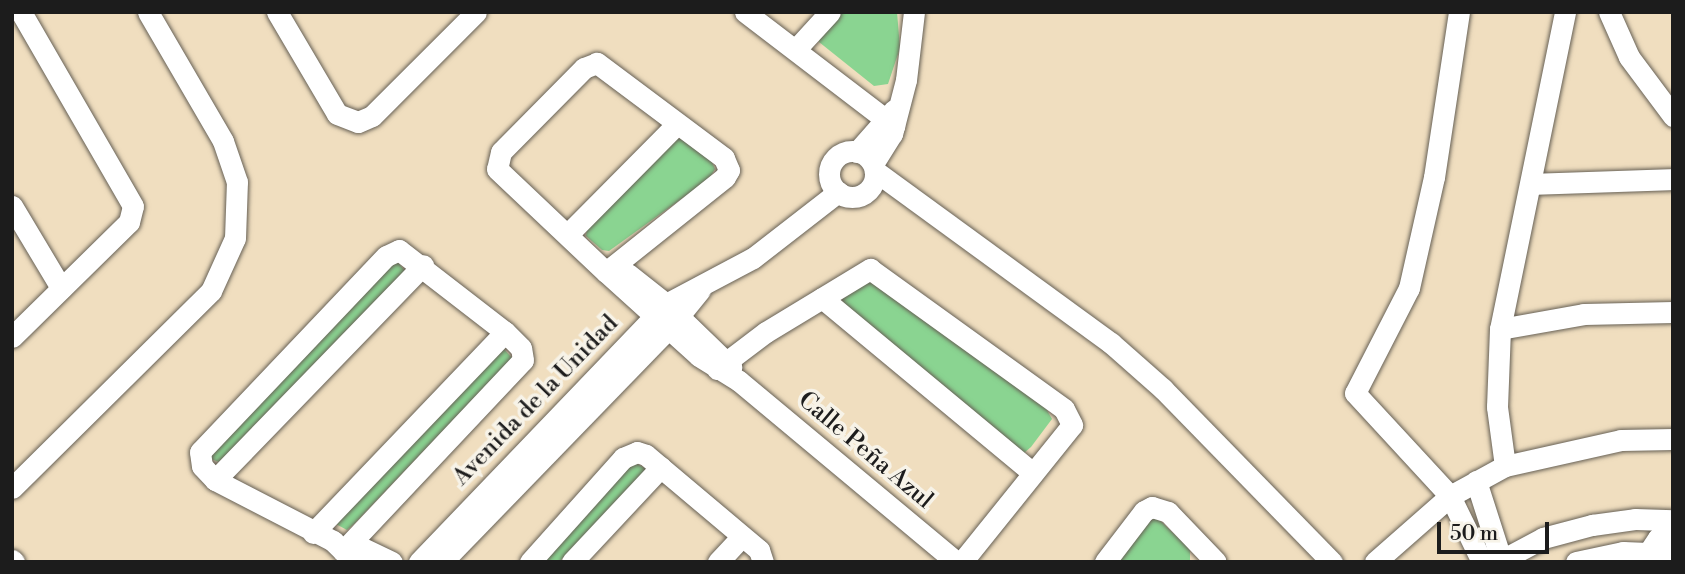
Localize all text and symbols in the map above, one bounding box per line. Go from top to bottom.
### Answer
street label: Avenida de la Unidad [447,310,625,492]
street label: Calle Peña Azul [792,386,938,516]
scale bar [1440,508,1552,552]
text: 50 m [1450,521,1498,547]

